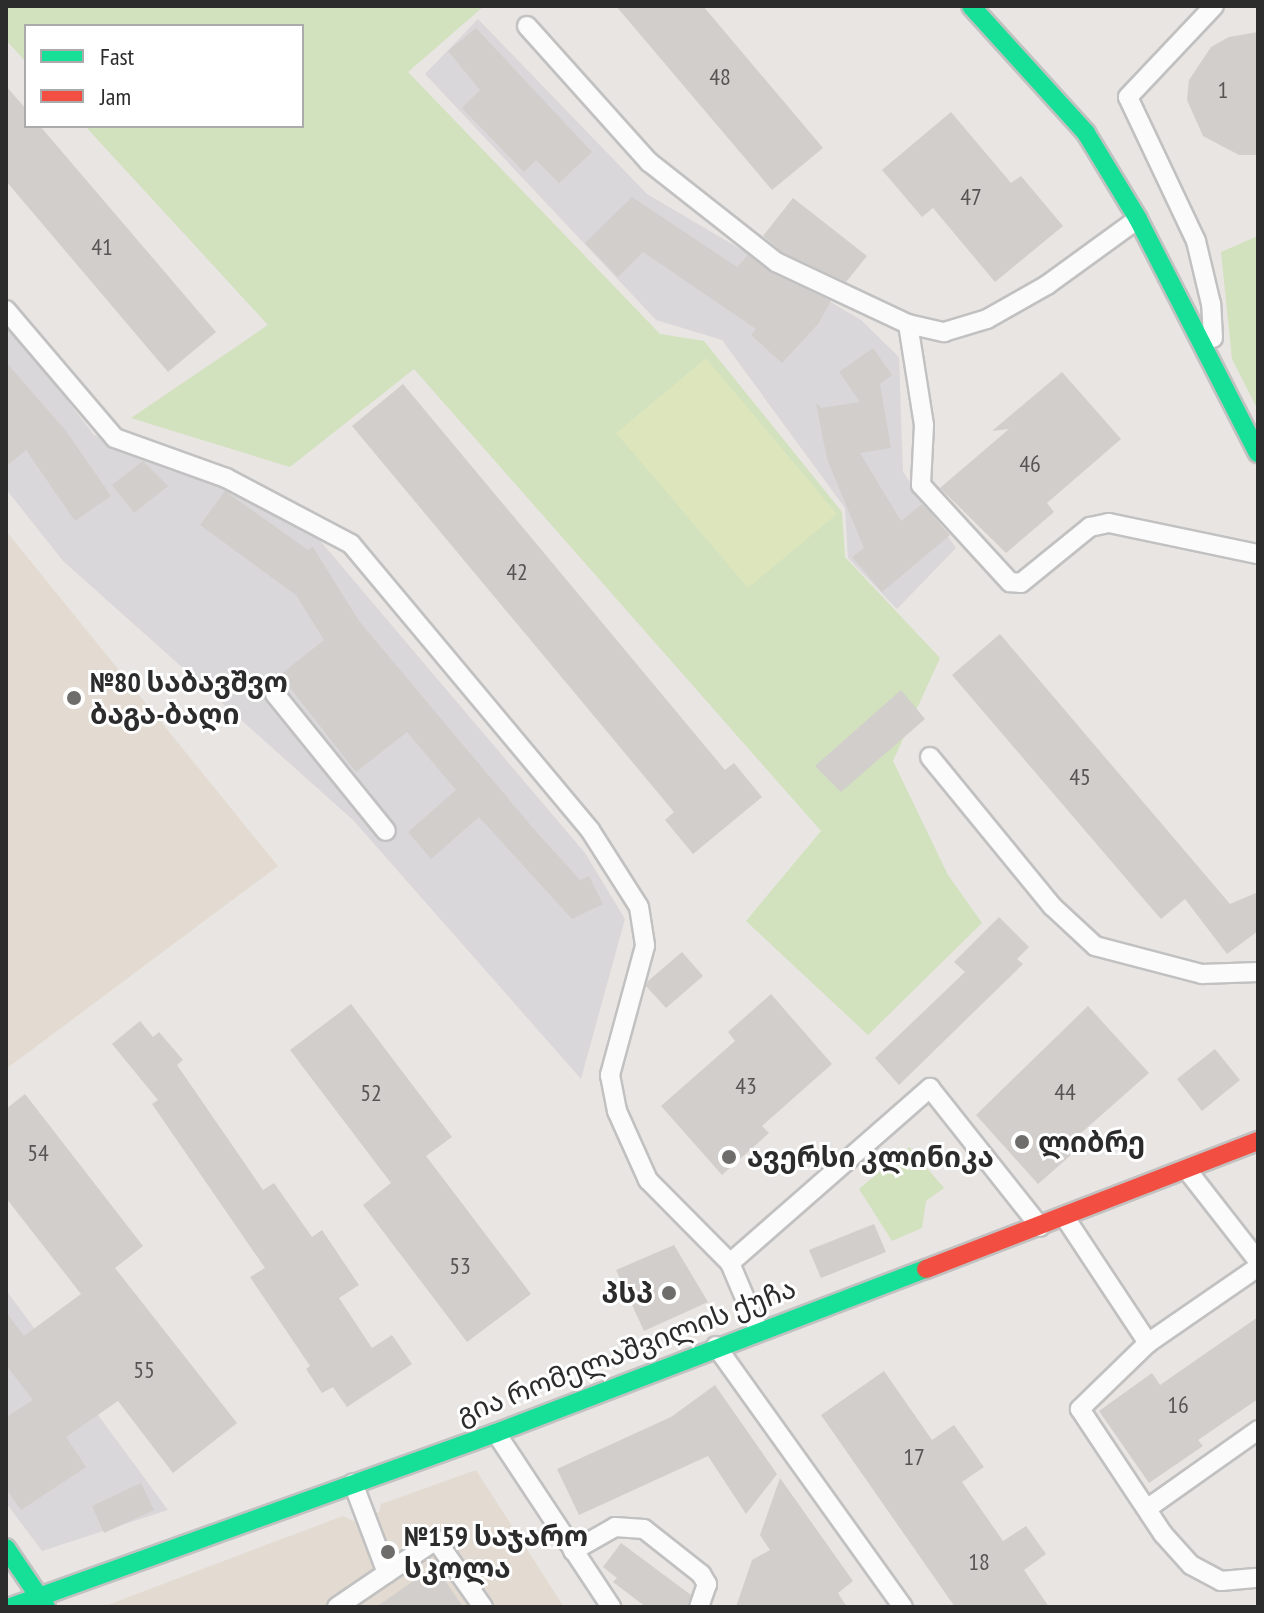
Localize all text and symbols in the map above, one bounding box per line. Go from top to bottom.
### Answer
legend [24,24,304,128]
text: Fast [100,41,134,72]
house number: 48 [709,63,731,91]
house number: 1 [1218,76,1228,104]
text: Jam [100,81,131,112]
house number: 47 [960,183,982,211]
house number: 41 [91,233,113,261]
house number: 46 [1019,450,1041,478]
house number: 42 [506,558,528,586]
place label: №80 საბავშვო ბაგა-ბაღი [90,665,288,731]
marker: №80 საბავშვო ბაგა-ბაღი [65,689,83,707]
house number: 45 [1069,763,1091,791]
house number: 43 [735,1072,757,1100]
house number: 44 [1054,1078,1076,1106]
house number: 52 [360,1079,382,1107]
place label: ლიბრე [1038,1125,1145,1159]
marker: ლიბრე [1013,1133,1031,1151]
house number: 54 [27,1139,49,1167]
place label: ავერსი კლინიკა [747,1140,994,1174]
marker: ავერსი კლინიკა [718,1146,740,1168]
house number: 53 [449,1252,471,1280]
street label: გია რომელაშვილის ქუჩა [452,1271,800,1431]
place label: პსპ [602,1276,653,1310]
marker: პსპ [660,1284,678,1302]
house number: 55 [133,1356,155,1384]
house number: 16 [1167,1391,1189,1419]
house number: 17 [903,1443,925,1471]
place label: №159 საჯარო სკოლა [404,1519,588,1585]
marker: №159 საჯარო სკოლა [379,1543,397,1561]
house number: 18 [968,1548,990,1576]

